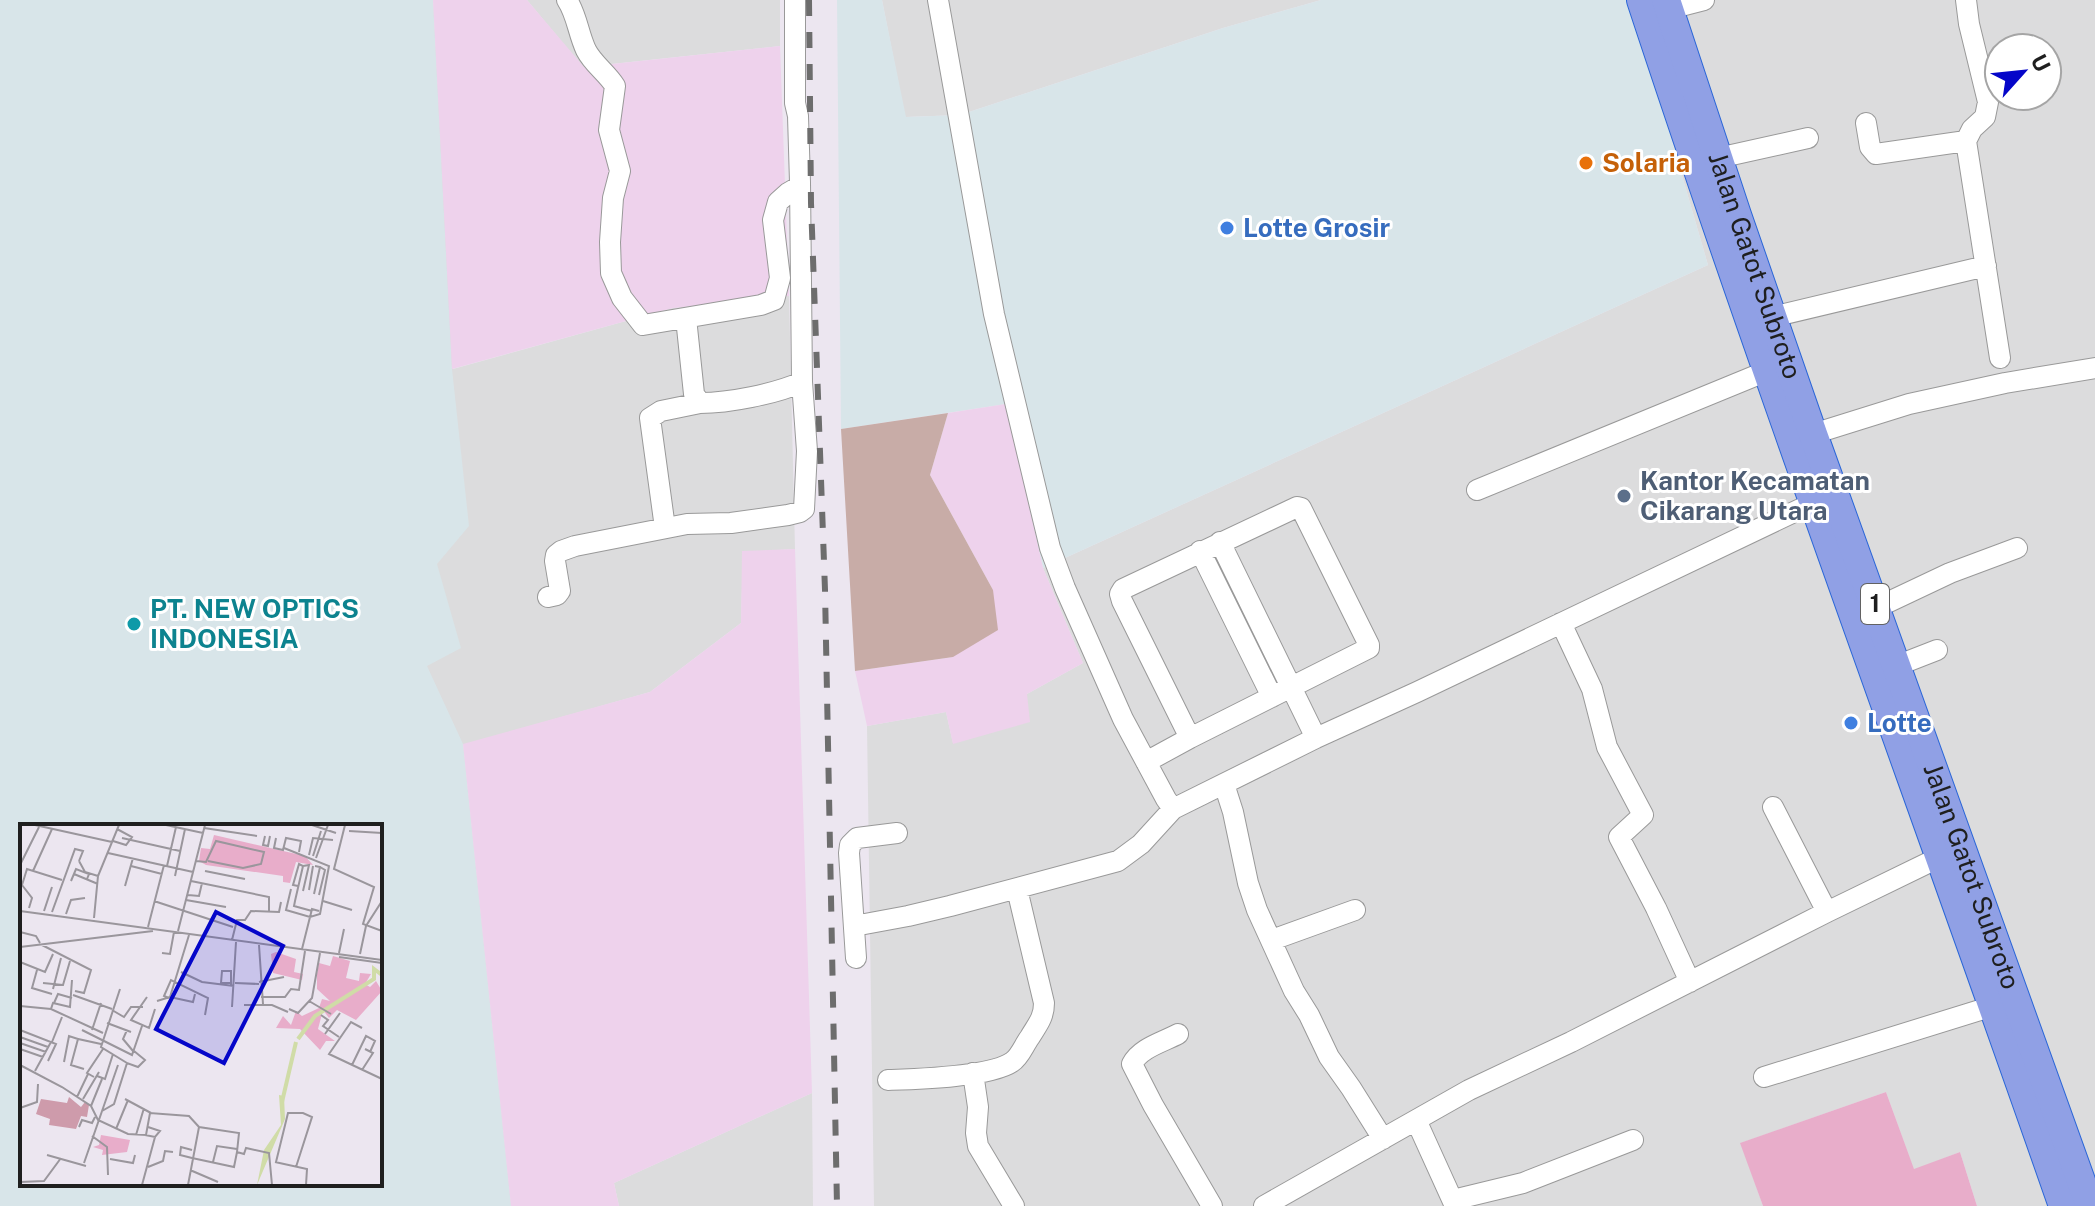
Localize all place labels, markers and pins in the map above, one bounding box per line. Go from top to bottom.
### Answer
place label: Solaria [1602,147,1690,178]
marker: Solaria [1577,154,1595,172]
place label: Lotte Grosir [1243,212,1390,243]
marker: Lotte Grosir [1218,219,1236,237]
place label: Kantor Kecamatan Cikarang Utara [1640,465,1870,526]
marker: Kantor Kecamatan Cikarang Utara [1615,487,1633,505]
place label: PT. NEW OPTICS INDONESIA [150,593,359,654]
marker: PT. NEW OPTICS INDONESIA [125,615,143,633]
place label: Lotte [1867,707,1932,738]
marker: Lotte [1842,714,1860,732]

